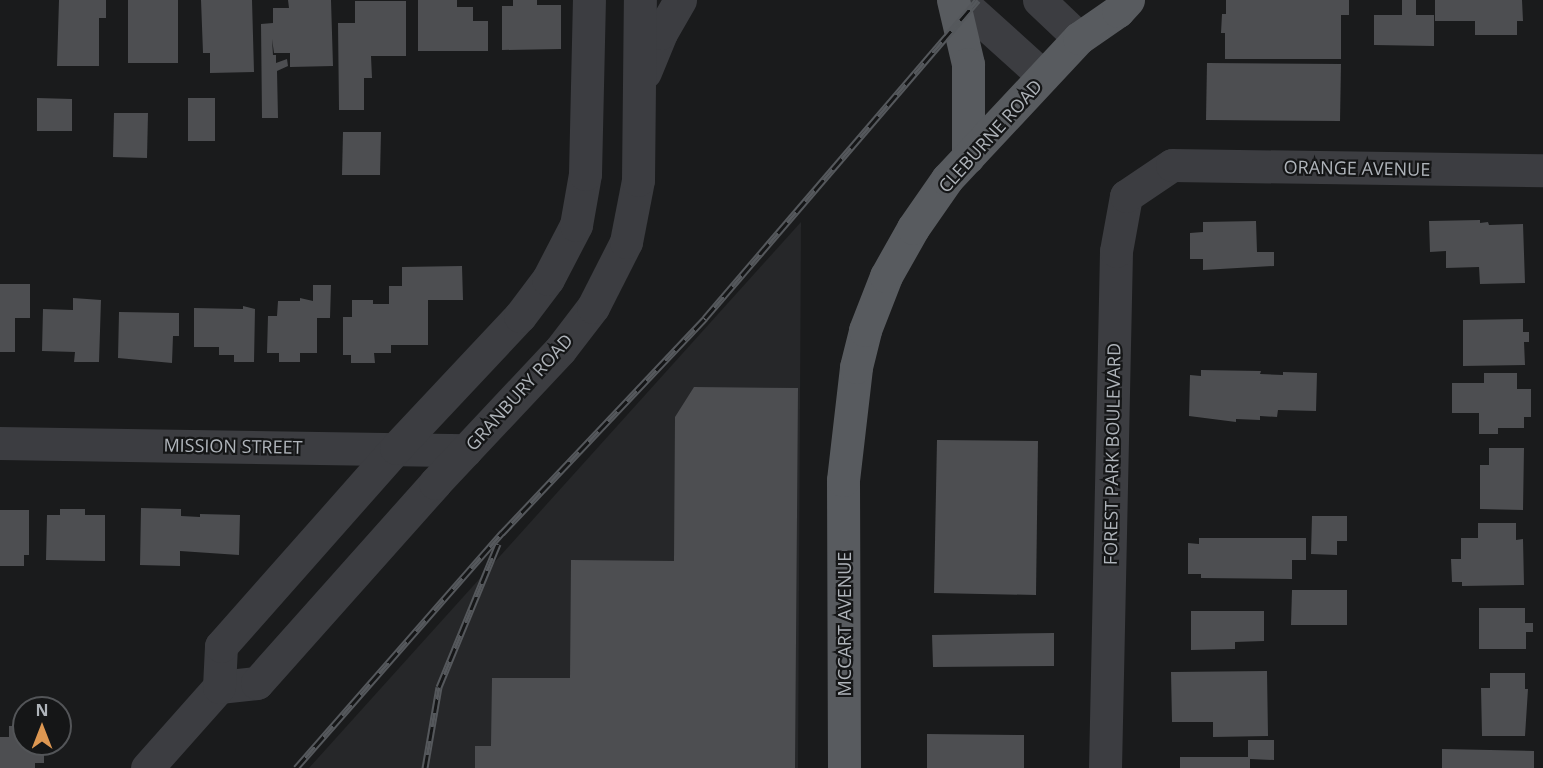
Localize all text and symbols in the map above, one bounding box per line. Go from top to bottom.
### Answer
street label: CLEBURNE ROAD [934,75,1046,197]
street label: ORANGE AVENUE [1284,156,1430,180]
street label: GRANBURY ROAD [461,329,577,455]
street label: FOREST PARK BOULEVARD [1099,343,1125,565]
street label: MISSION STREET [163,434,303,458]
street label: MCCART AVENUE [833,552,855,696]
north arrow [12,696,72,756]
text: N [35,699,49,721]

